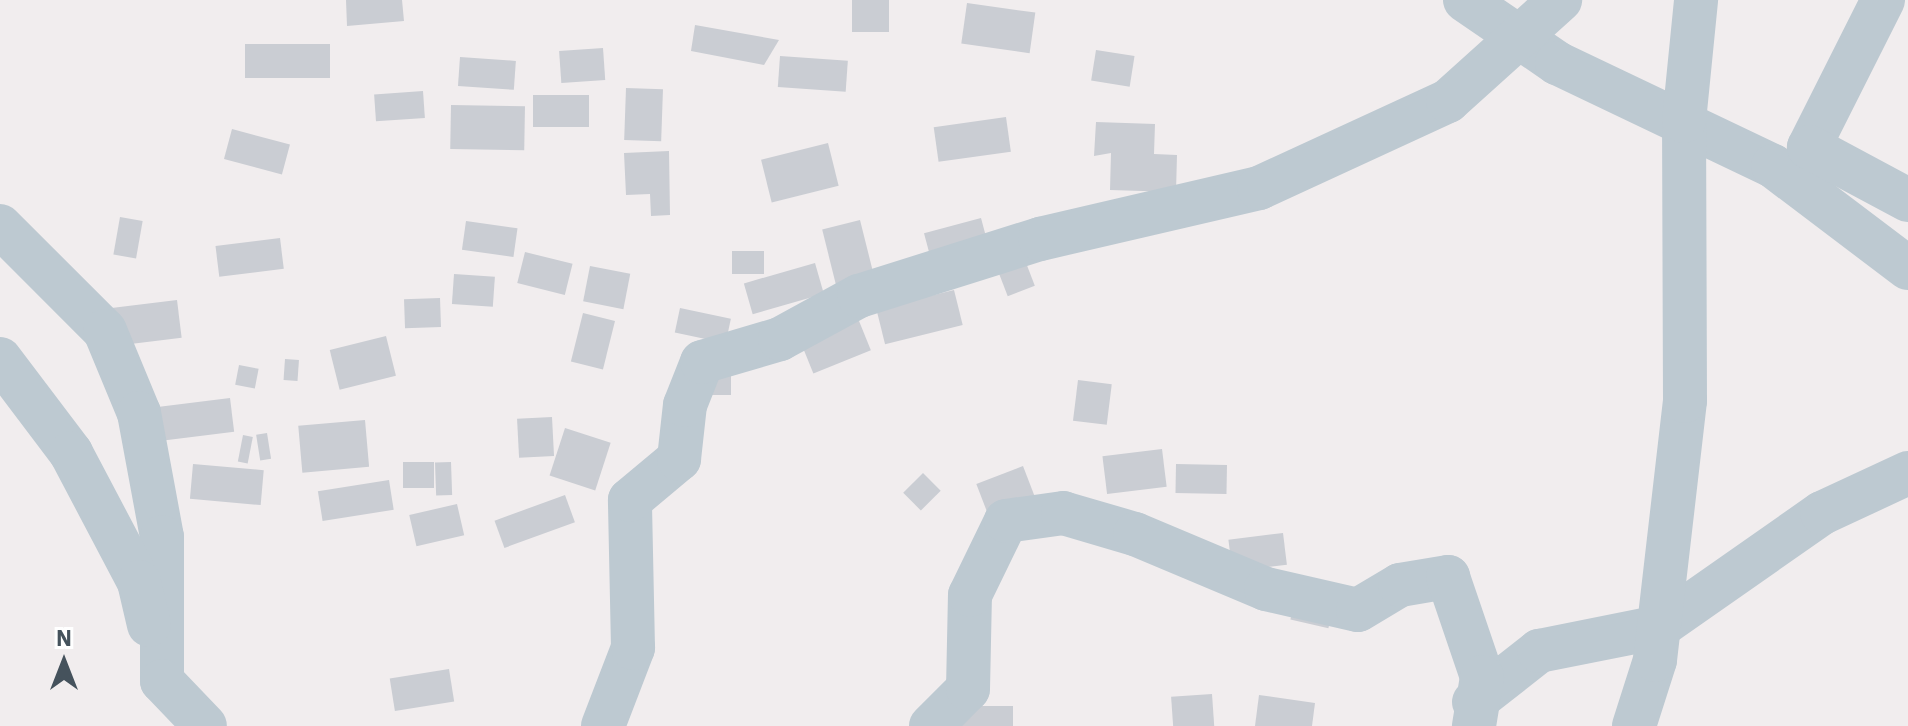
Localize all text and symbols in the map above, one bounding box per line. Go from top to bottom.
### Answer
north arrow [24,622,104,702]
text: N [56,623,72,652]

